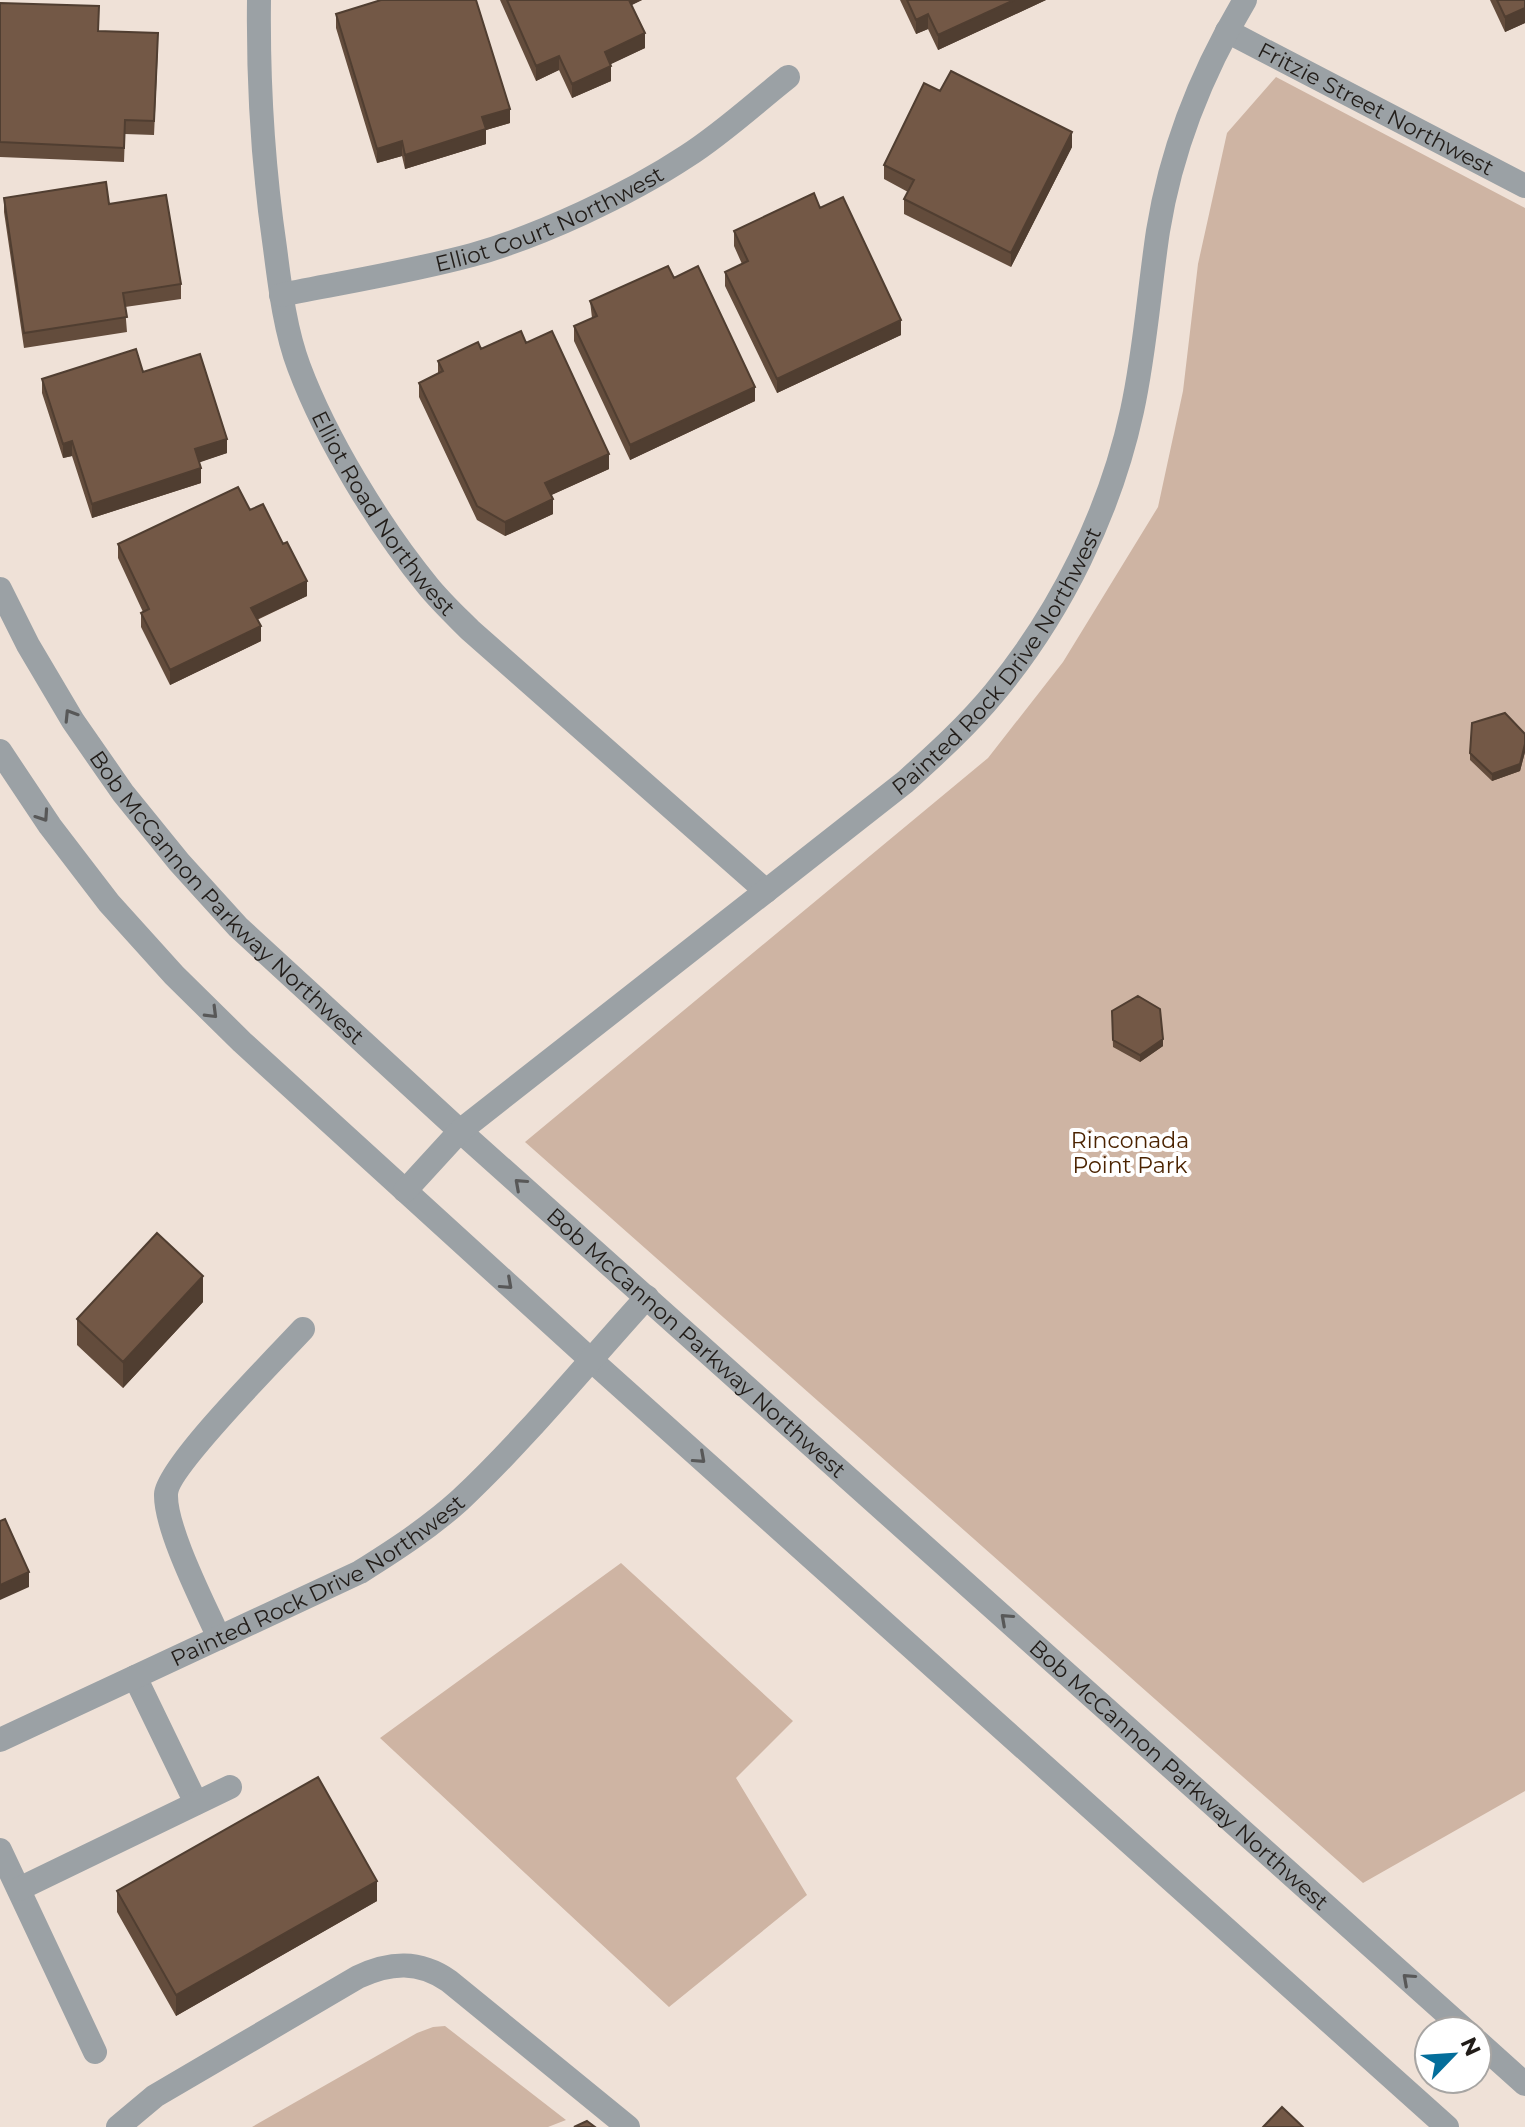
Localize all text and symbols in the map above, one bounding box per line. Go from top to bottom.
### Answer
street label: Fritzie Street Northwest [1253,37,1498,181]
street label: Elliot Court Northwest [432,161,669,278]
street label: Elliot Road Northwest [306,406,461,622]
street label: Painted Rock Drive Northwest [887,523,1107,801]
one-way arrow [65,710,80,724]
street label: Bob McCannon Parkway Northwest [84,746,370,1050]
one-way arrow [33,807,48,822]
one-way arrow [203,1004,217,1018]
park label: Rinconada Point Park [1071,1127,1189,1179]
one-way arrow [514,1179,529,1194]
street label: Bob McCannon Parkway Northwest [541,1202,851,1484]
one-way arrow [498,1274,512,1289]
one-way arrow [691,1448,705,1463]
street label: Painted Rock Drive Northwest [166,1489,471,1672]
one-way arrow [1000,1614,1015,1628]
street label: Bob McCannon Parkway Northwest [1024,1634,1334,1916]
one-way arrow [1403,1974,1417,1988]
north arrow [1413,2015,1493,2095]
text: N [1455,2033,1487,2061]

